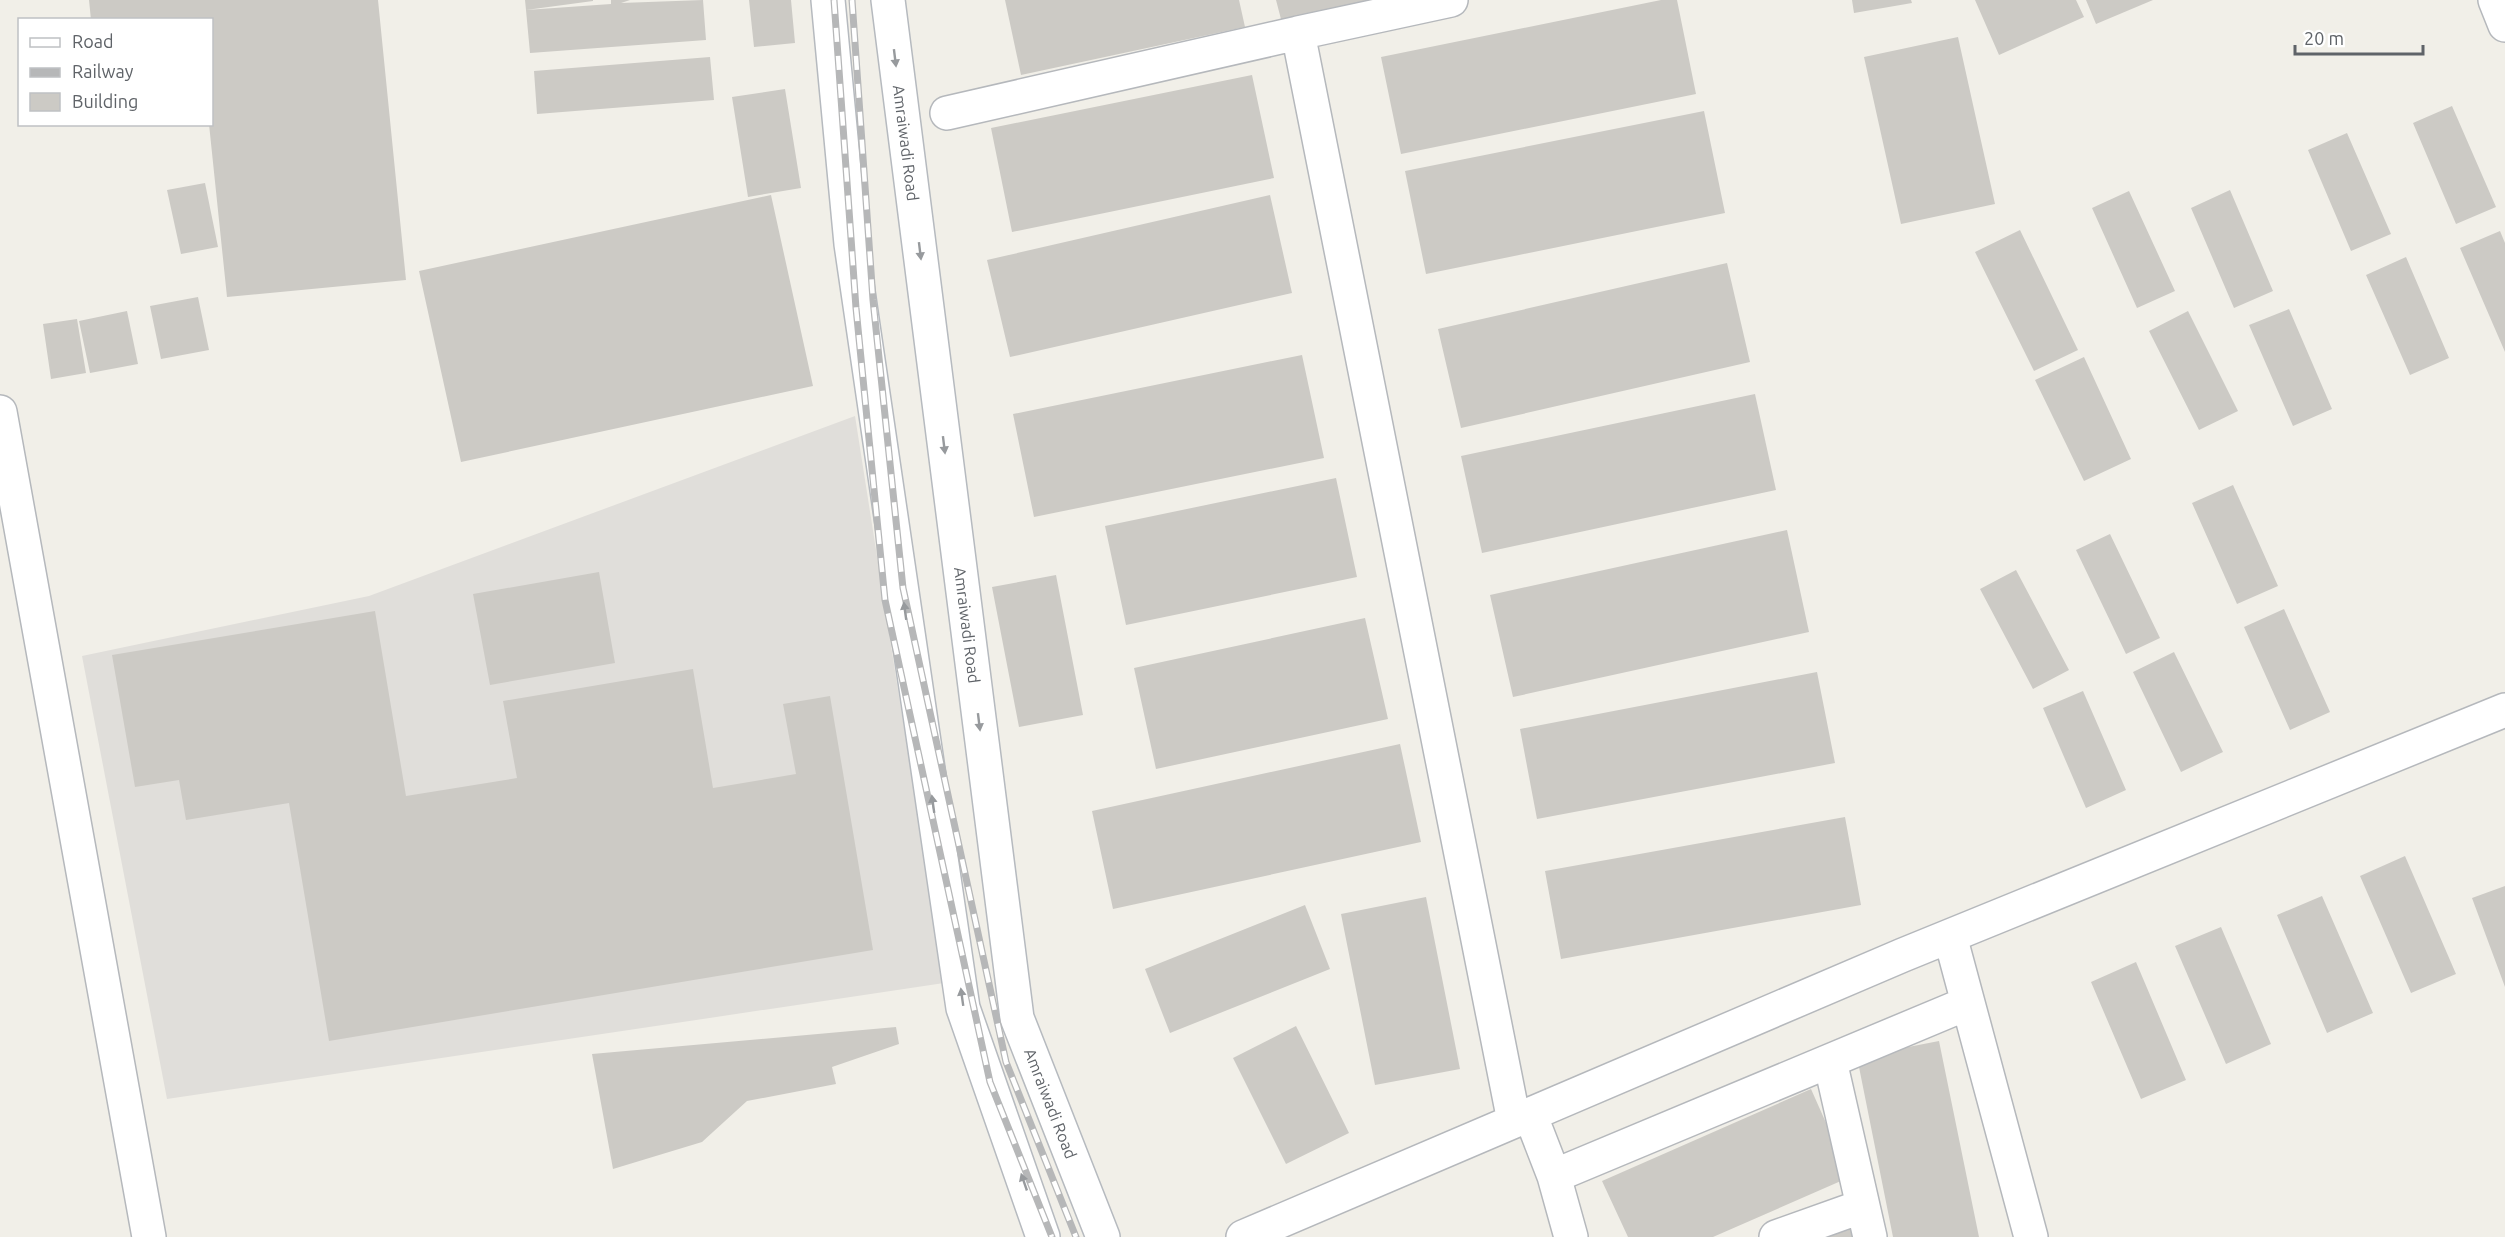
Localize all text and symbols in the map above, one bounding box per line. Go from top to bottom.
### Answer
legend [18,18,213,126]
scale bar [2295,18,2422,56]
text: 20 m [2304,28,2344,48]
text: Road [72,31,114,51]
one-way arrow [890,49,900,68]
text: Railway [72,61,134,81]
street label: Amraiwadi Road [890,84,922,202]
text: Building [72,91,138,111]
one-way arrow [915,242,924,261]
one-way arrow [940,435,949,454]
street label: Amraiwadi Road [951,566,983,684]
one-way arrow [901,602,910,621]
one-way arrow [975,712,984,731]
one-way arrow [929,794,938,813]
one-way arrow [957,987,966,1006]
street label: Amraiwadi Road [1021,1046,1080,1161]
one-way arrow [1018,1173,1028,1191]

